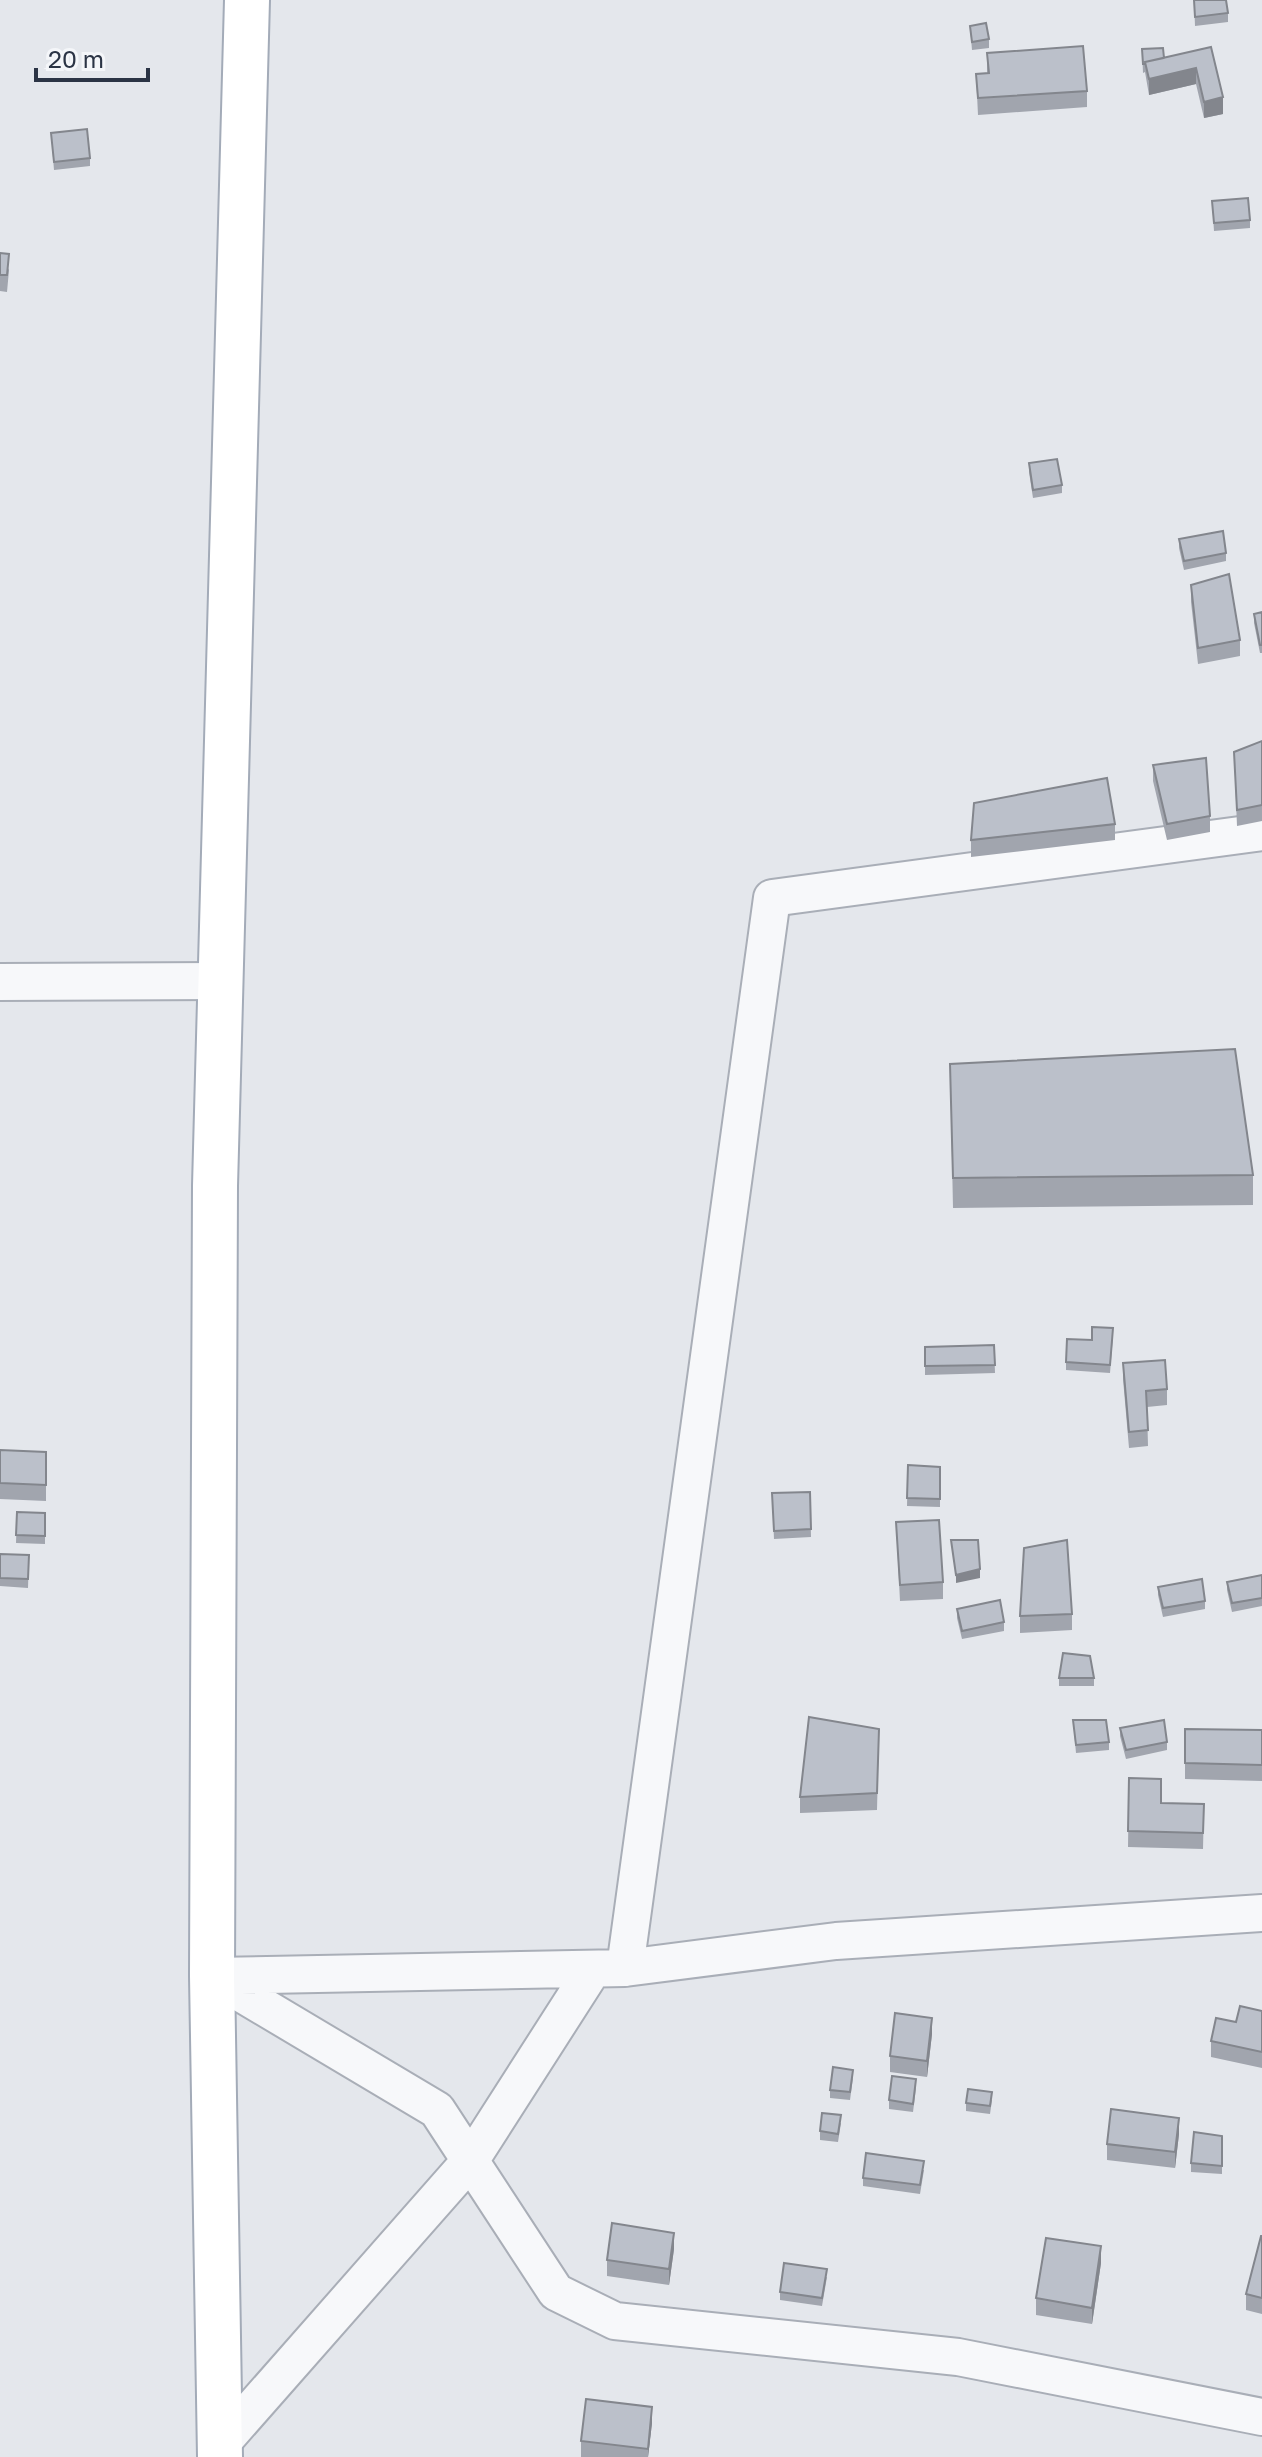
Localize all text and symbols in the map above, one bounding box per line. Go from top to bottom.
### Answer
scale bar [36,32,148,82]
text: 20 m [48,44,104,73]

